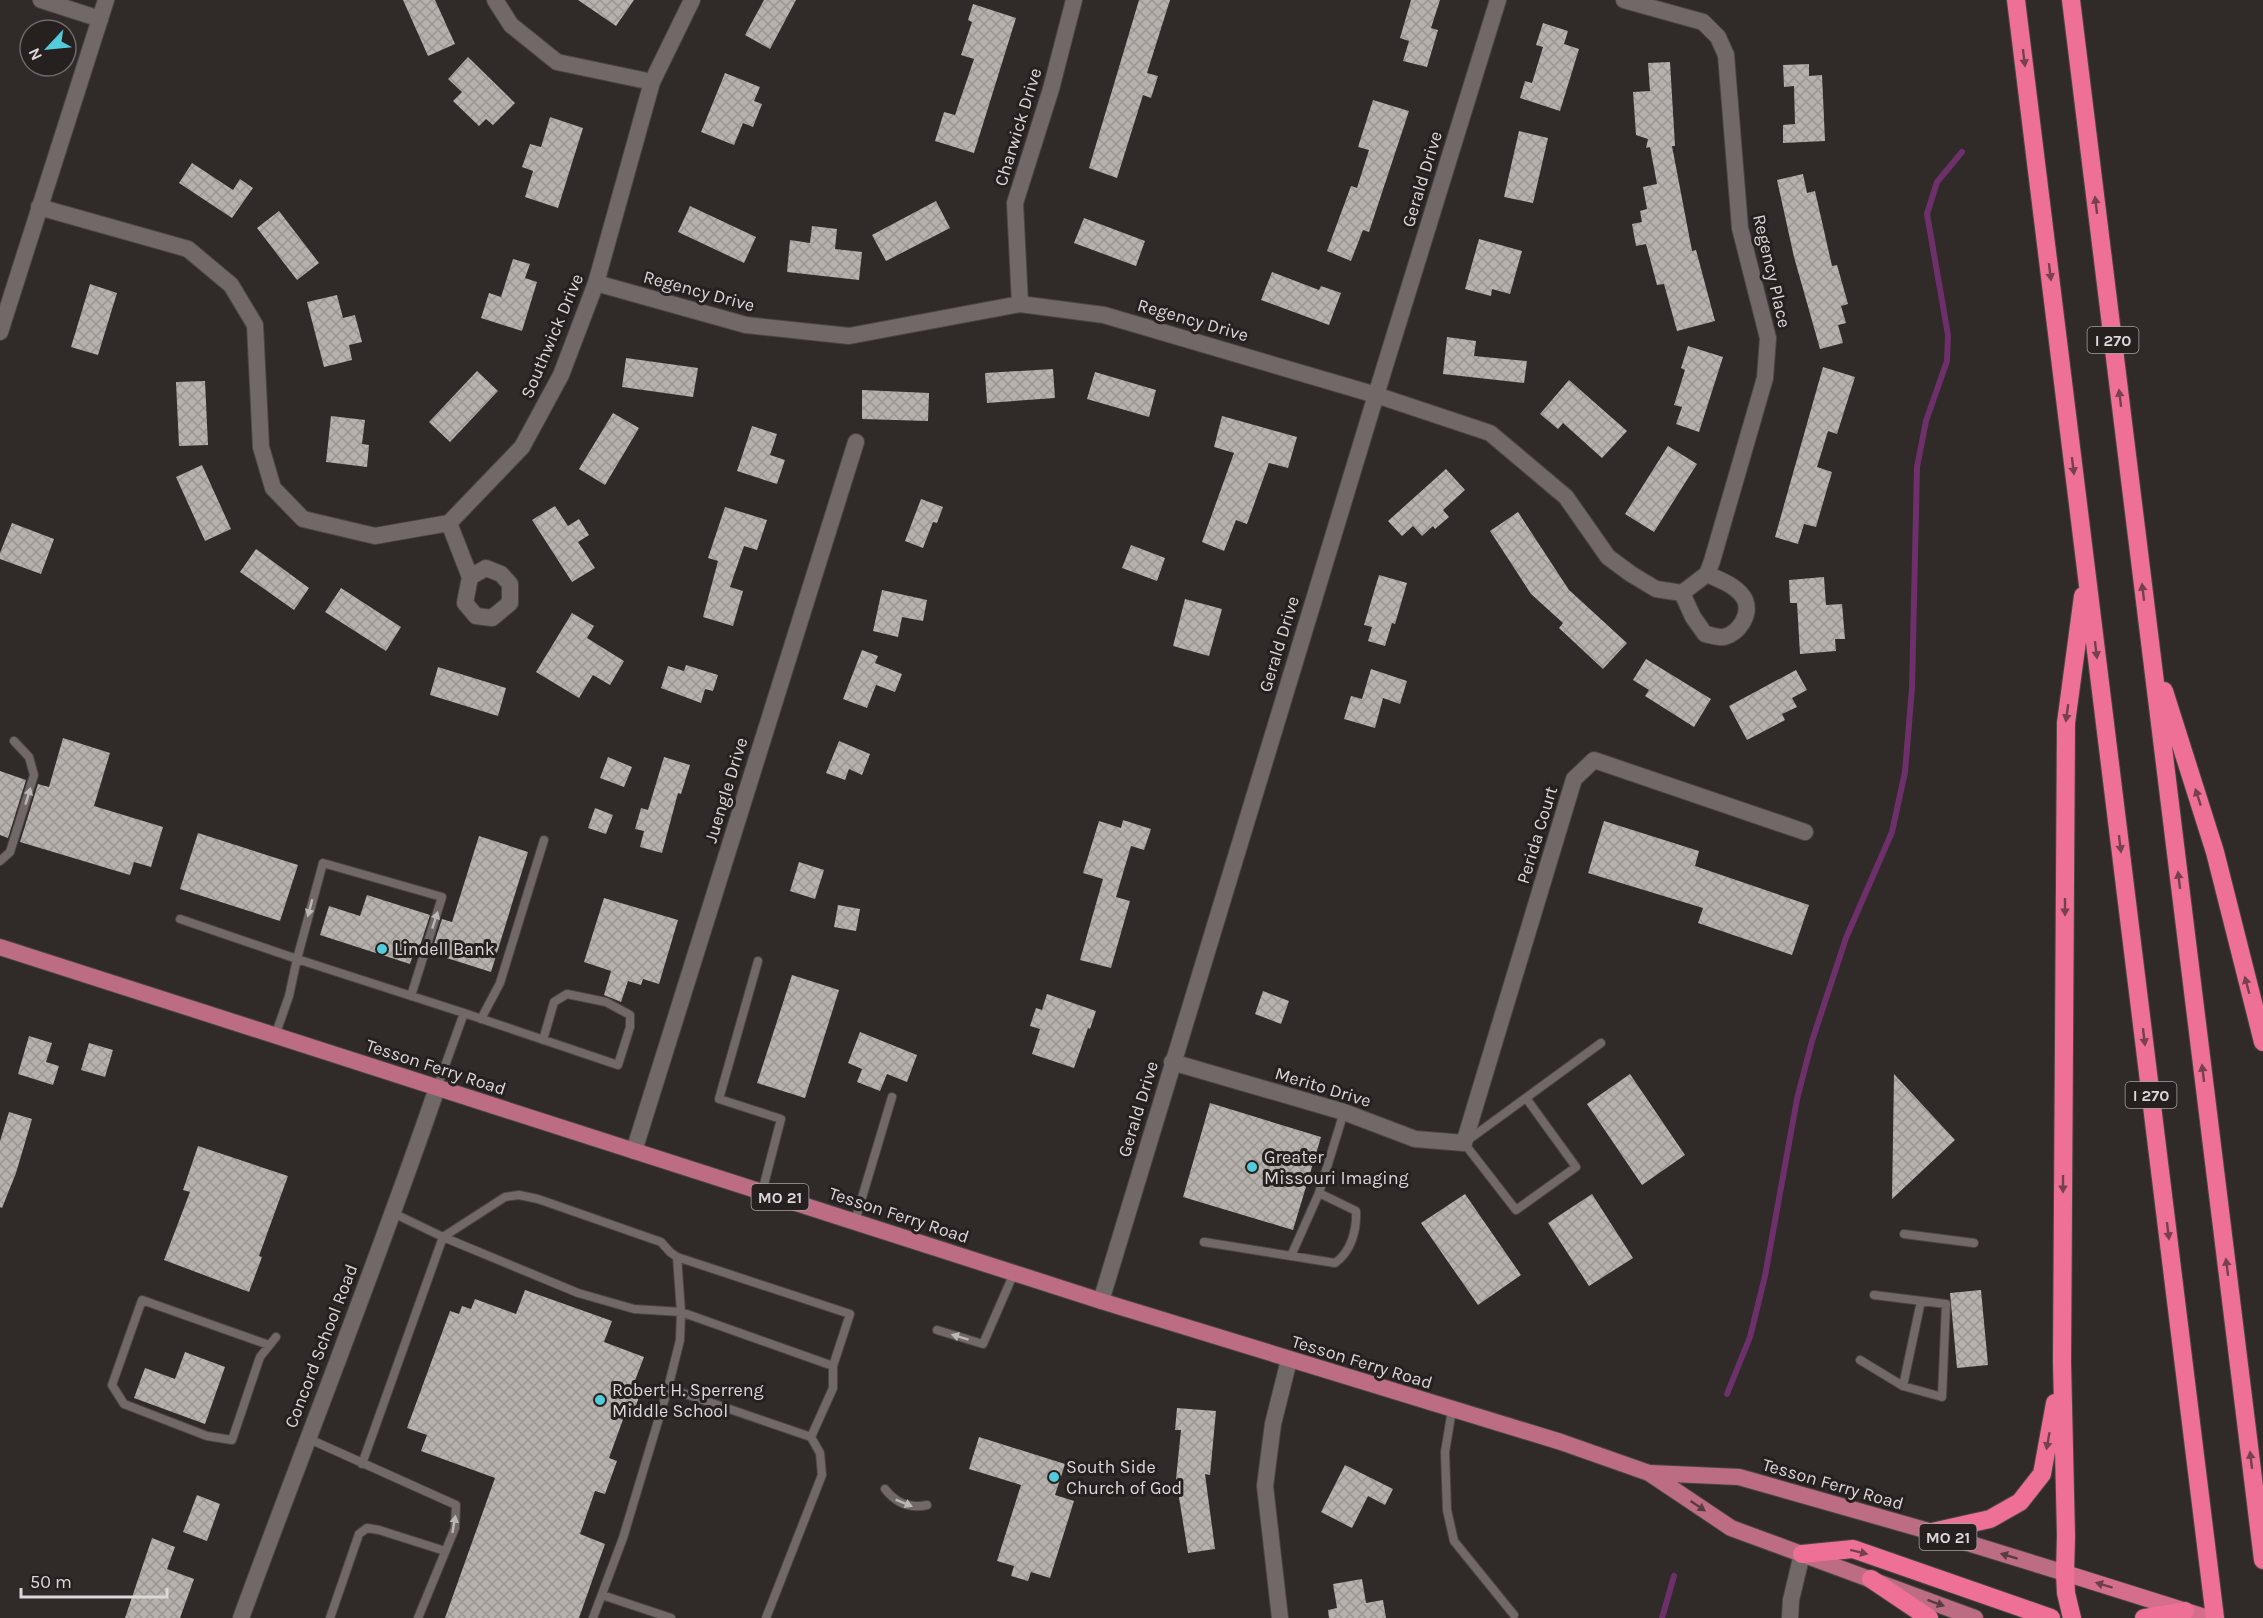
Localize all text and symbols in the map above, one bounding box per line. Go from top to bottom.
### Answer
north arrow [18,18,78,78]
text: N [24,45,46,64]
one-way arrow [2019,49,2028,68]
street label: Charwick Drive [990,65,1046,189]
street label: Gerald Drive [1397,128,1447,230]
one-way arrow [2091,195,2101,214]
street label: Regency Place [1748,212,1796,330]
one-way arrow [2045,263,2055,282]
street label: Regency Drive [641,266,757,316]
street label: Southwick Drive [516,270,588,402]
street label: Regency Drive [1135,294,1251,346]
road number: I 270 [2088,327,2138,353]
one-way arrow [2115,389,2125,408]
one-way arrow [2069,457,2078,476]
one-way arrow [2139,582,2148,601]
street label: Gerald Drive [1254,593,1304,695]
one-way arrow [2091,641,2101,660]
one-way arrow [2063,703,2072,722]
street label: Juengle Drive [700,735,752,845]
street label: Perida Court [1512,783,1562,887]
one-way arrow [23,787,33,805]
one-way arrow [2192,788,2202,806]
one-way arrow [2115,834,2125,853]
one-way arrow [2174,870,2184,889]
one-way arrow [2060,898,2070,917]
one-way arrow [305,899,315,917]
one-way arrow [431,911,440,929]
place label: Lindell Bank [394,938,495,960]
marker: Lindell Bank [375,942,389,956]
one-way arrow [2242,976,2252,995]
one-way arrow [2139,1028,2148,1047]
street label: Tesson Ferry Road [363,1034,509,1100]
street label: Gerald Drive [1113,1058,1163,1160]
street label: Merito Drive [1272,1062,1374,1112]
one-way arrow [2198,1064,2208,1083]
road number: I 270 [2126,1082,2176,1108]
place label: Greater Missouri Imaging [1264,1146,1409,1189]
marker: Greater Missouri Imaging [1245,1160,1259,1174]
one-way arrow [2058,1175,2068,1194]
street label: Tesson Ferry Road [826,1182,972,1248]
road number: MO 21 [752,1184,808,1210]
one-way arrow [2163,1221,2172,1240]
one-way arrow [2222,1257,2232,1276]
street label: Concord School Road [280,1261,362,1431]
street label: Tesson Ferry Road [1289,1330,1435,1394]
one-way arrow [951,1332,969,1341]
place label: Robert H. Sperreng Middle School [612,1379,764,1422]
marker: Robert H. Sperreng Middle School [593,1393,607,1407]
one-way arrow [2043,1431,2052,1450]
one-way arrow [2246,1451,2255,1470]
street label: Tesson Ferry Road [1760,1453,1906,1515]
place label: South Side Church of God [1066,1456,1182,1499]
marker: South Side Church of God [1047,1470,1061,1484]
one-way arrow [895,1498,913,1508]
one-way arrow [1690,1500,1706,1511]
one-way arrow [450,1515,459,1534]
road number: MO 21 [1920,1524,1976,1550]
one-way arrow [1850,1548,1868,1557]
one-way arrow [2000,1550,2018,1560]
scale bar [21,1561,166,1599]
text: 50 m [30,1571,72,1593]
one-way arrow [2095,1580,2113,1589]
one-way arrow [1927,1599,1945,1609]

